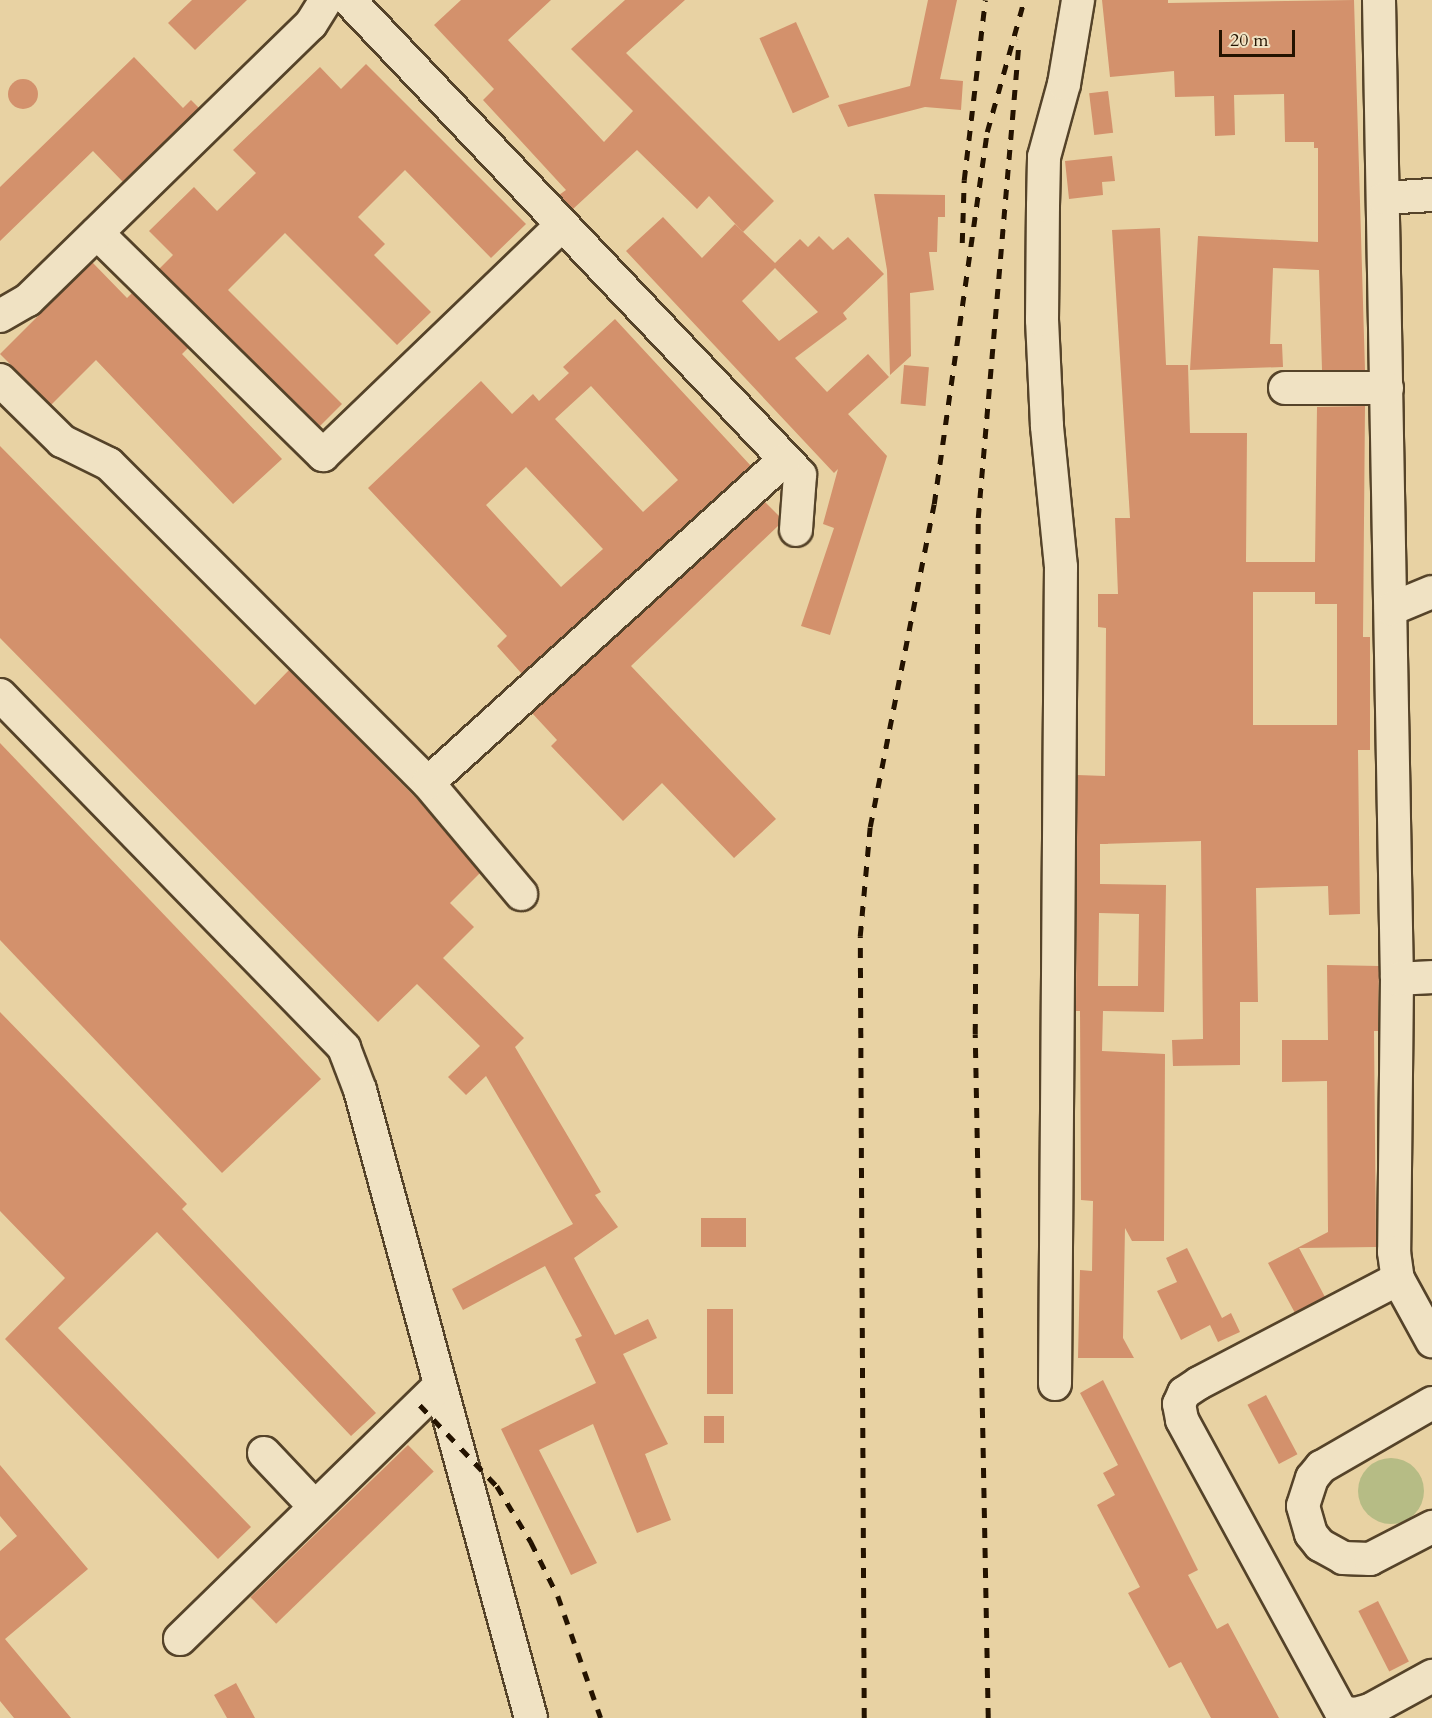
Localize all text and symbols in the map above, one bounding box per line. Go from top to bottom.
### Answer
scale bar [1222,18,1298,56]
text: 20 m [1230,28,1269,53]

